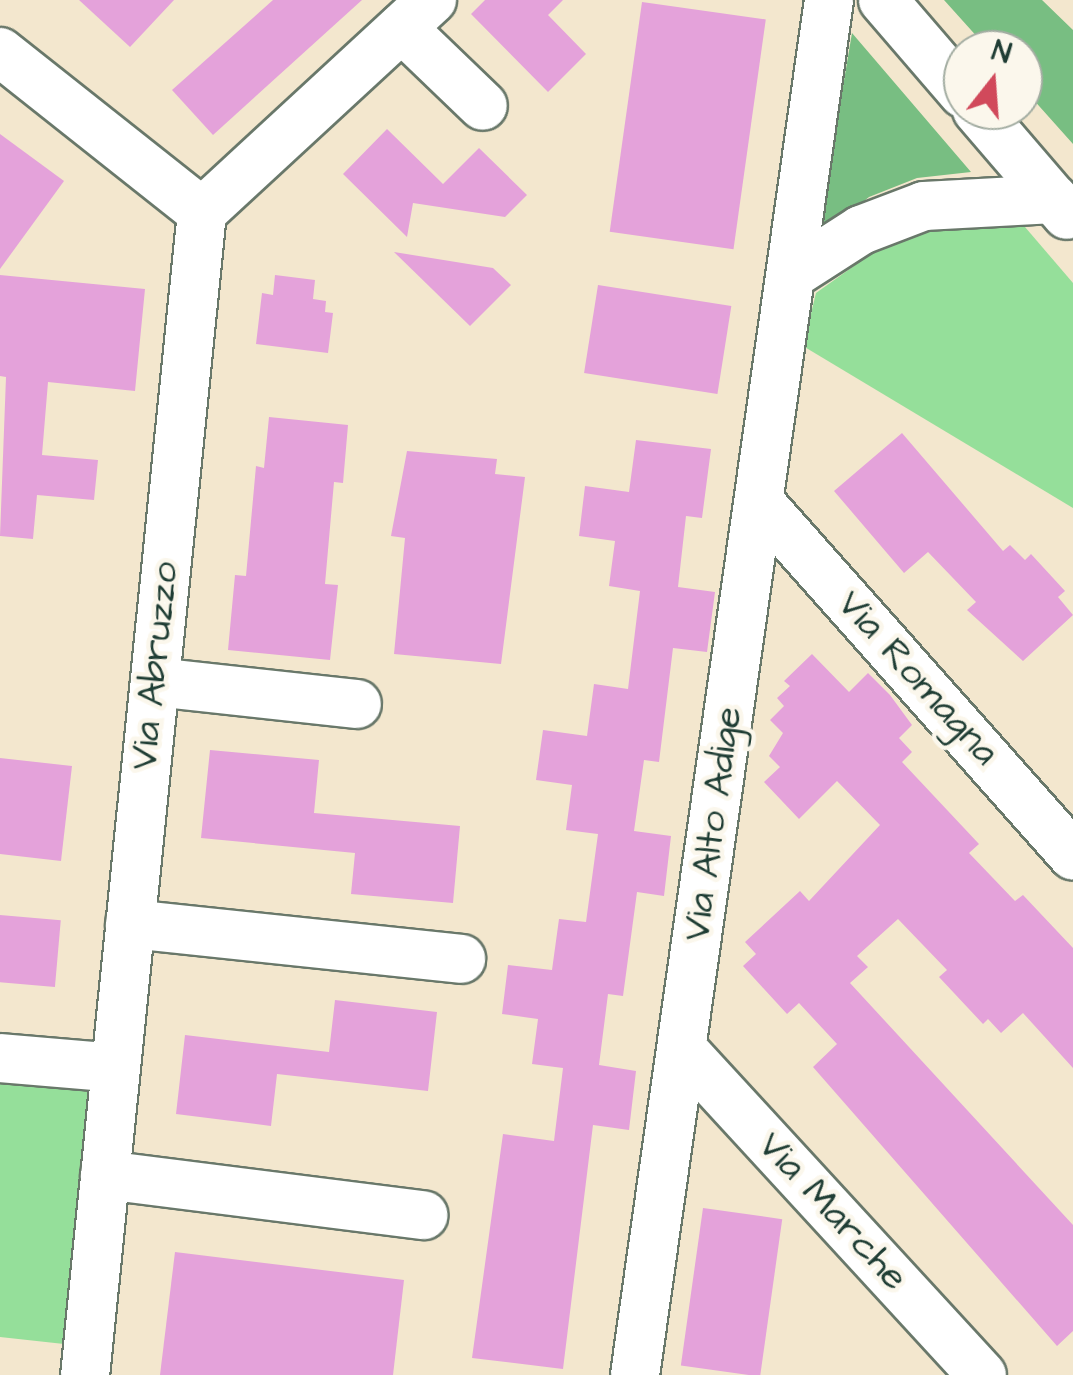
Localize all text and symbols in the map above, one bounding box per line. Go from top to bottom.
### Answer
north arrow [943,30,1043,130]
text: N [987,32,1015,74]
street label: Via Abruzzo [122,560,190,772]
street label: Via Romagna [827,582,1007,776]
street label: Via Alto Adige [675,704,753,944]
street label: Via Marche [747,1124,917,1300]

